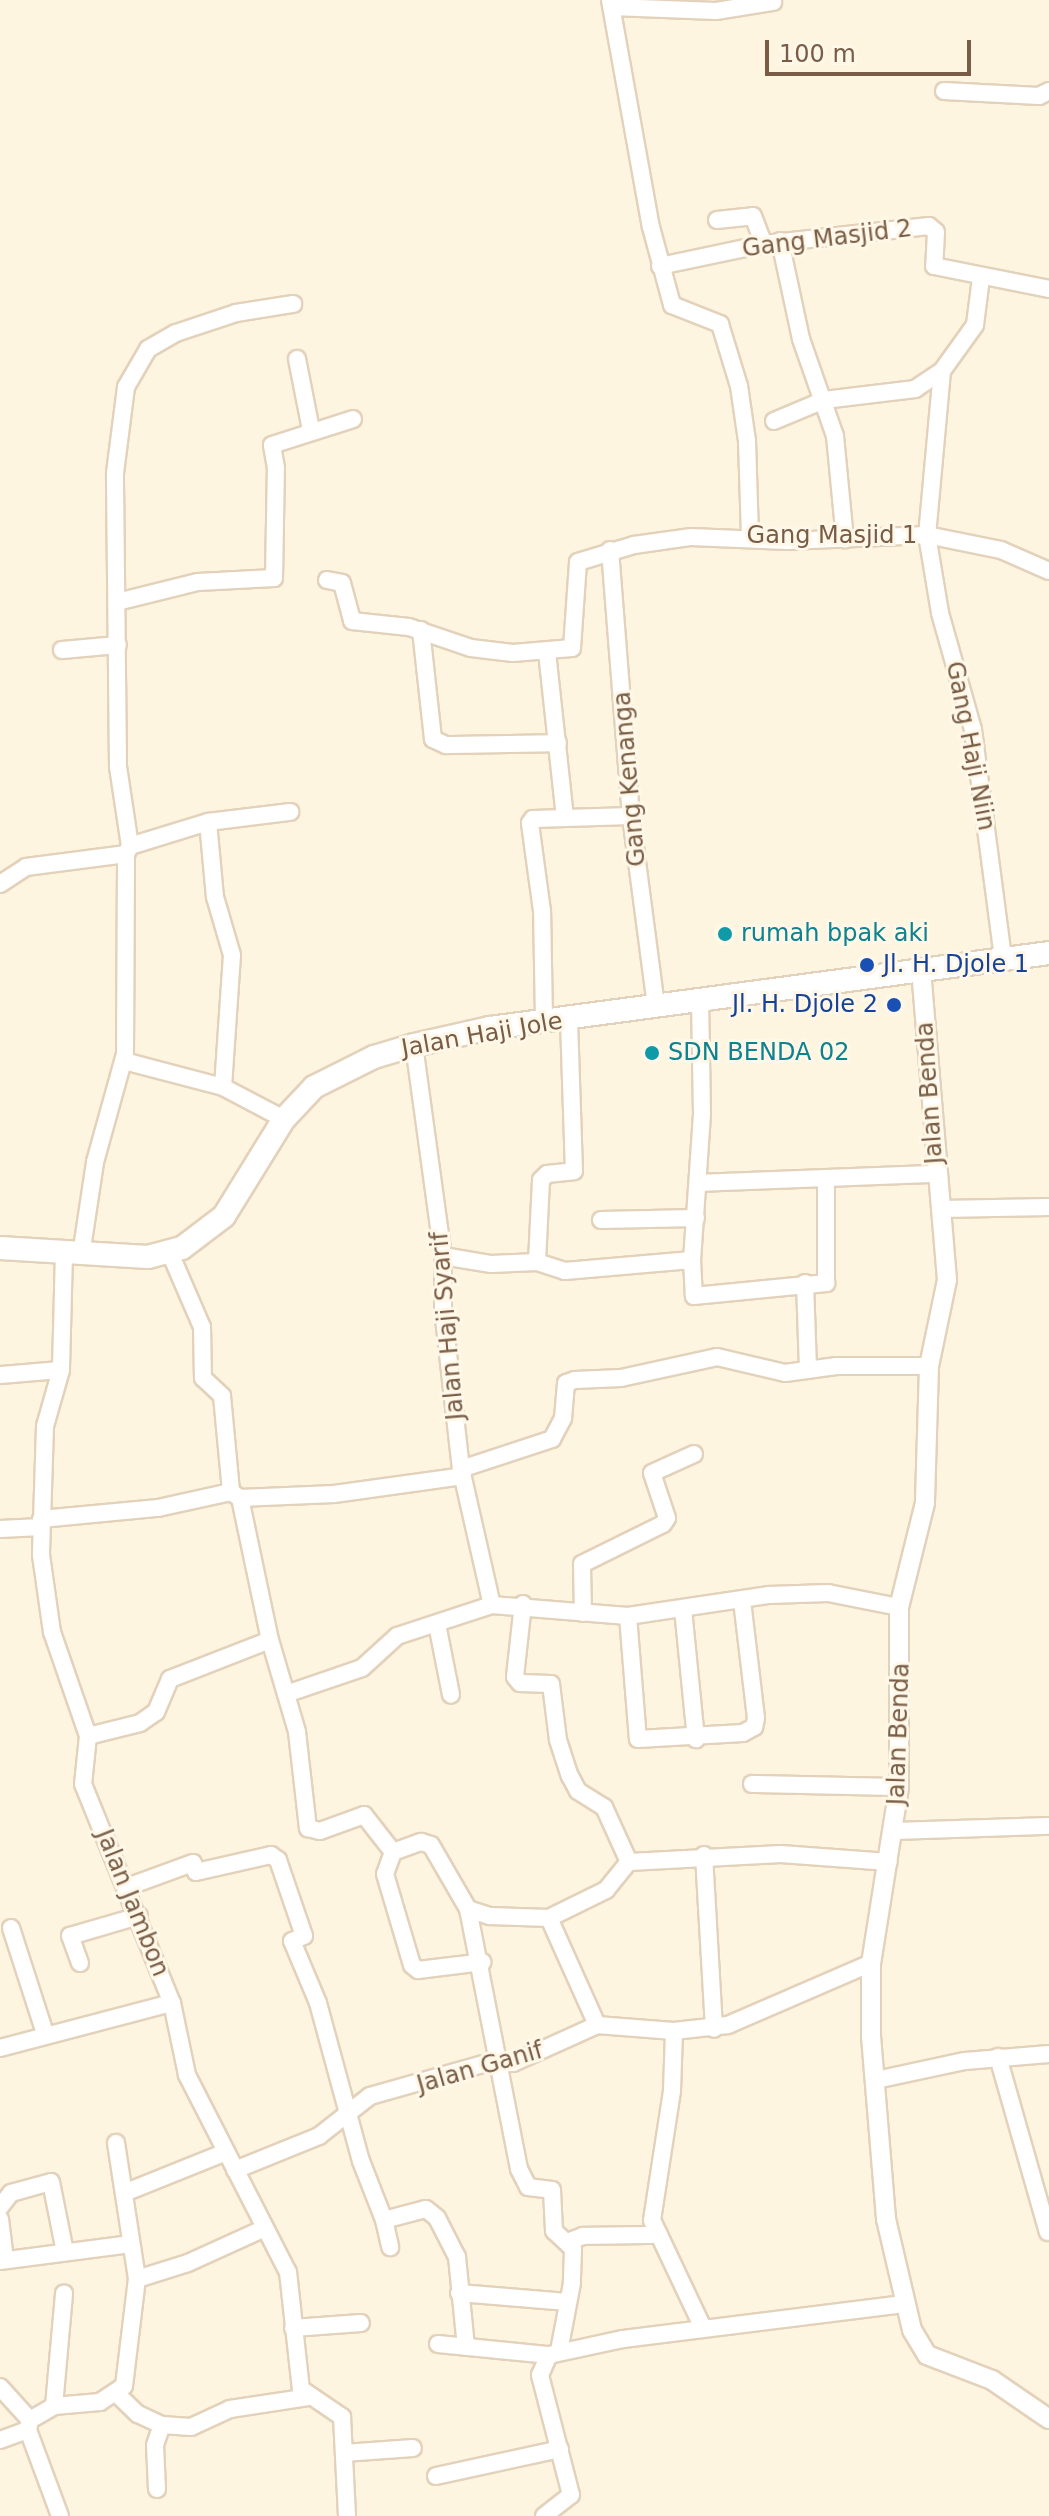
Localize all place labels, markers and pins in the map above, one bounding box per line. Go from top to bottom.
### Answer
place label: rumah bpak aki [741,920,929,948]
marker: rumah bpak aki [716,925,734,943]
place label: Jl. H. Djole 1 [883,951,1029,979]
marker: Jl. H. Djole 1 [858,956,876,974]
place label: Jl. H. Djole 2 [732,991,878,1019]
marker: Jl. H. Djole 2 [885,996,903,1014]
place label: SDN BENDA 02 [668,1039,850,1067]
marker: SDN BENDA 02 [643,1044,661,1062]

